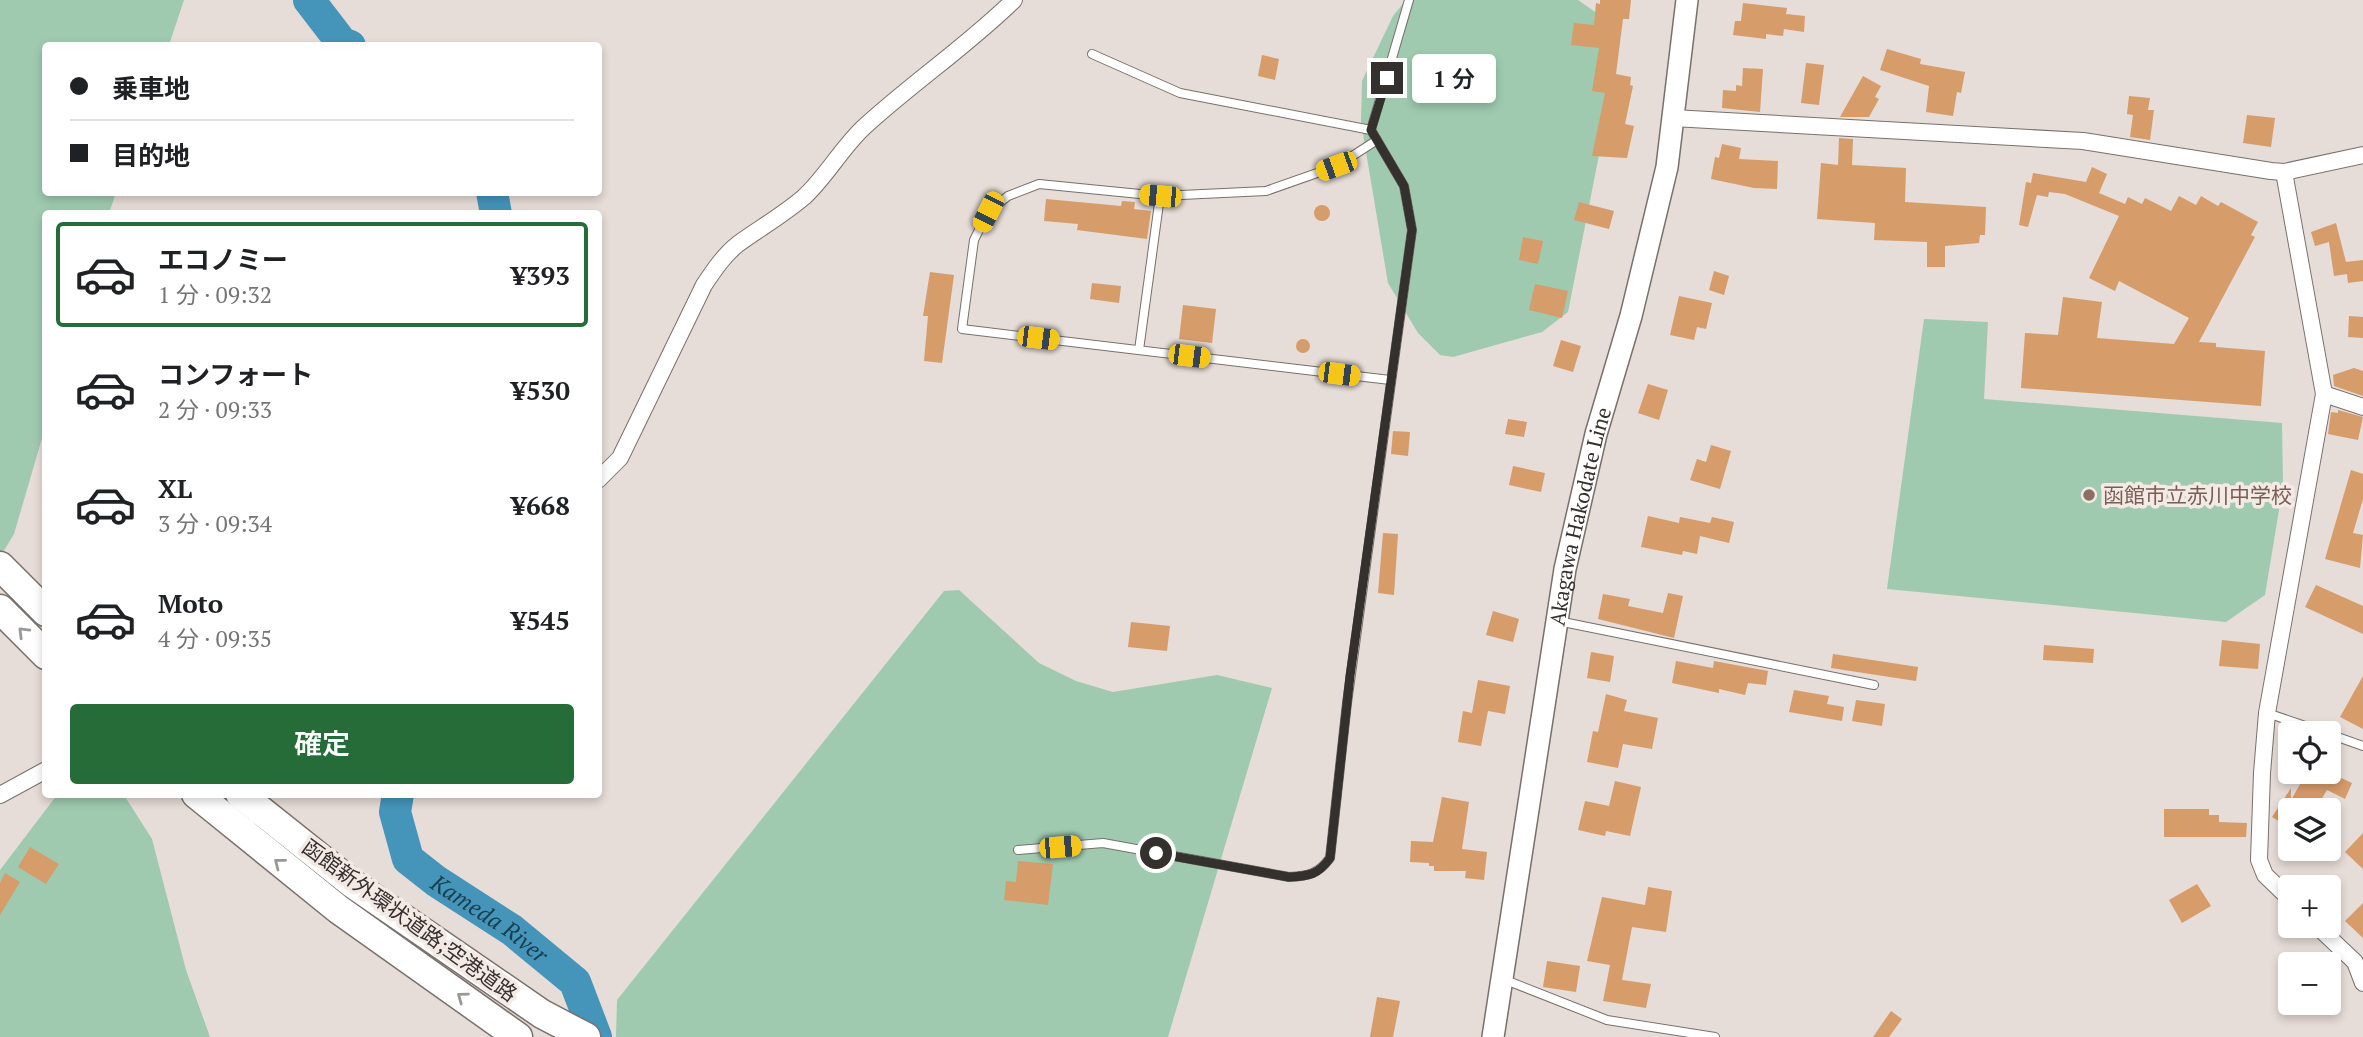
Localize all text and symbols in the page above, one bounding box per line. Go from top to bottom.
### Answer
callout: 1 分 [1412,54,1496,102]
route end [1371,62,1403,94]
text: 1 分 [1433,63,1475,94]
text: 乗車地 [112,71,190,105]
text: 目的地 [112,138,190,172]
car [1313,149,1360,183]
car [1139,184,1182,208]
car [970,189,1007,235]
text: エコノミー [158,242,288,276]
icon: car [74,243,137,306]
text: ¥393 [511,258,570,292]
text: 1 分 · 09:32 [158,279,272,310]
car [1016,325,1061,351]
car [1167,343,1212,369]
text: コンフォート [158,357,313,391]
icon: car [74,358,137,421]
car [1317,361,1362,387]
text: ¥530 [511,373,570,407]
text: 2 分 · 09:33 [158,394,272,425]
street label: Akagawa Hakodate Line [1542,404,1617,628]
text: XL [158,471,192,505]
icon: car [74,473,137,536]
place label: 函館市立赤川中学校 [2103,481,2292,509]
marker: 函館市立赤川中学校 [2081,487,2097,503]
text: ¥668 [511,488,570,522]
text: 3 分 · 09:34 [158,508,272,539]
text: Moto [158,586,223,620]
icon: car [74,588,137,651]
text: ¥545 [511,603,570,637]
text: 4 分 · 09:35 [158,623,272,654]
one-way arrow [18,627,31,640]
button: 確定 [70,704,574,784]
map controls [2278,721,2341,1015]
button: locate [2278,721,2341,784]
button: layers [2278,798,2341,861]
street label: 函館新外環状道路;空港道路 [297,833,523,1007]
car [1039,835,1082,859]
route start [1140,837,1172,869]
one-way arrow [274,858,286,871]
water label: Kameda River [425,866,556,970]
button: + [2278,875,2341,938]
button: − [2278,952,2341,1015]
one-way arrow [457,993,470,1005]

